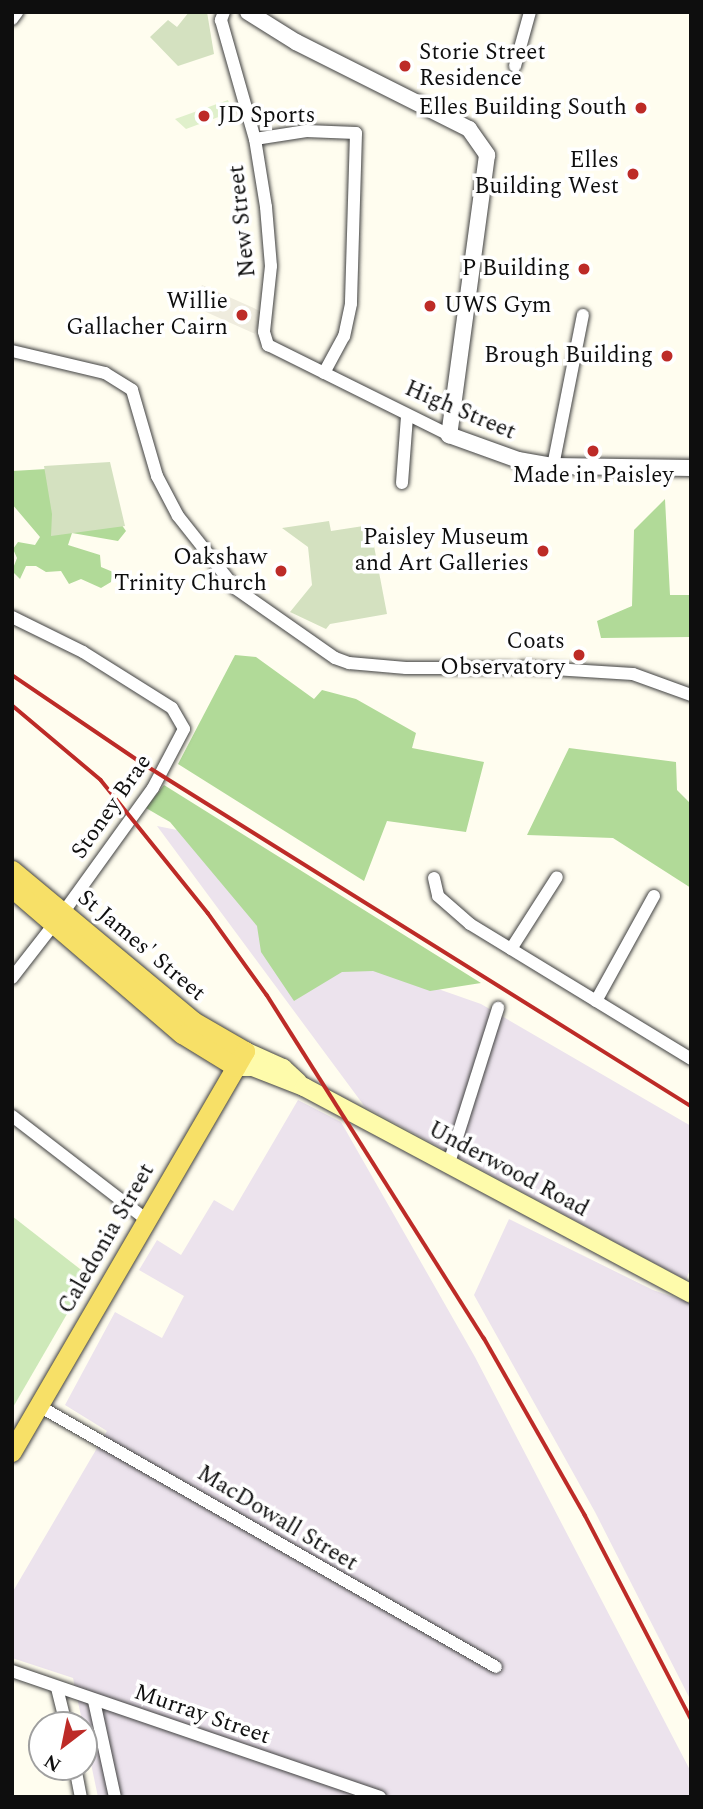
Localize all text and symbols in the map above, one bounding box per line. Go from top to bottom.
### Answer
place label: Storie Street Residence [419,39,546,93]
marker: Storie Street Residence [397,58,413,74]
place label: Elles Building South [419,94,627,122]
marker: Elles Building South [633,100,649,116]
place label: JD Sports [218,102,315,130]
marker: JD Sports [196,108,212,124]
place label: Elles Building West [474,147,619,201]
street label: New Street [223,163,263,279]
marker: Elles Building West [625,166,641,182]
place label: P Building [462,255,570,283]
marker: P Building [576,261,592,277]
place label: Willie Gallacher Cairn [66,288,228,342]
place label: UWS Gym [444,292,552,320]
marker: UWS Gym [422,298,438,314]
marker: Willie Gallacher Cairn [234,307,250,323]
place label: Brough Building [484,342,653,370]
marker: Brough Building [659,348,675,364]
street label: High Street [400,375,520,447]
marker: Made in Paisley [585,443,601,459]
place label: Made in Paisley [513,462,673,490]
place label: Paisley Museum and Art Galleries [355,524,529,578]
marker: Paisley Museum and Art Galleries [535,543,551,559]
place label: Oakshaw Trinity Church [114,544,267,598]
marker: Oakshaw Trinity Church [273,563,289,579]
place label: Coats Observatory [440,628,565,682]
marker: Coats Observatory [571,647,587,663]
street label: Stoney Brae [66,749,158,865]
street label: St James' Street [71,884,211,1008]
street label: Underwood Road [423,1116,593,1224]
street label: Caledonia Street [53,1159,161,1319]
street label: MacDowall Street [192,1460,362,1578]
street label: Murray Street [131,1679,273,1751]
north arrow [28,1711,98,1781]
text: N [38,1746,67,1779]

